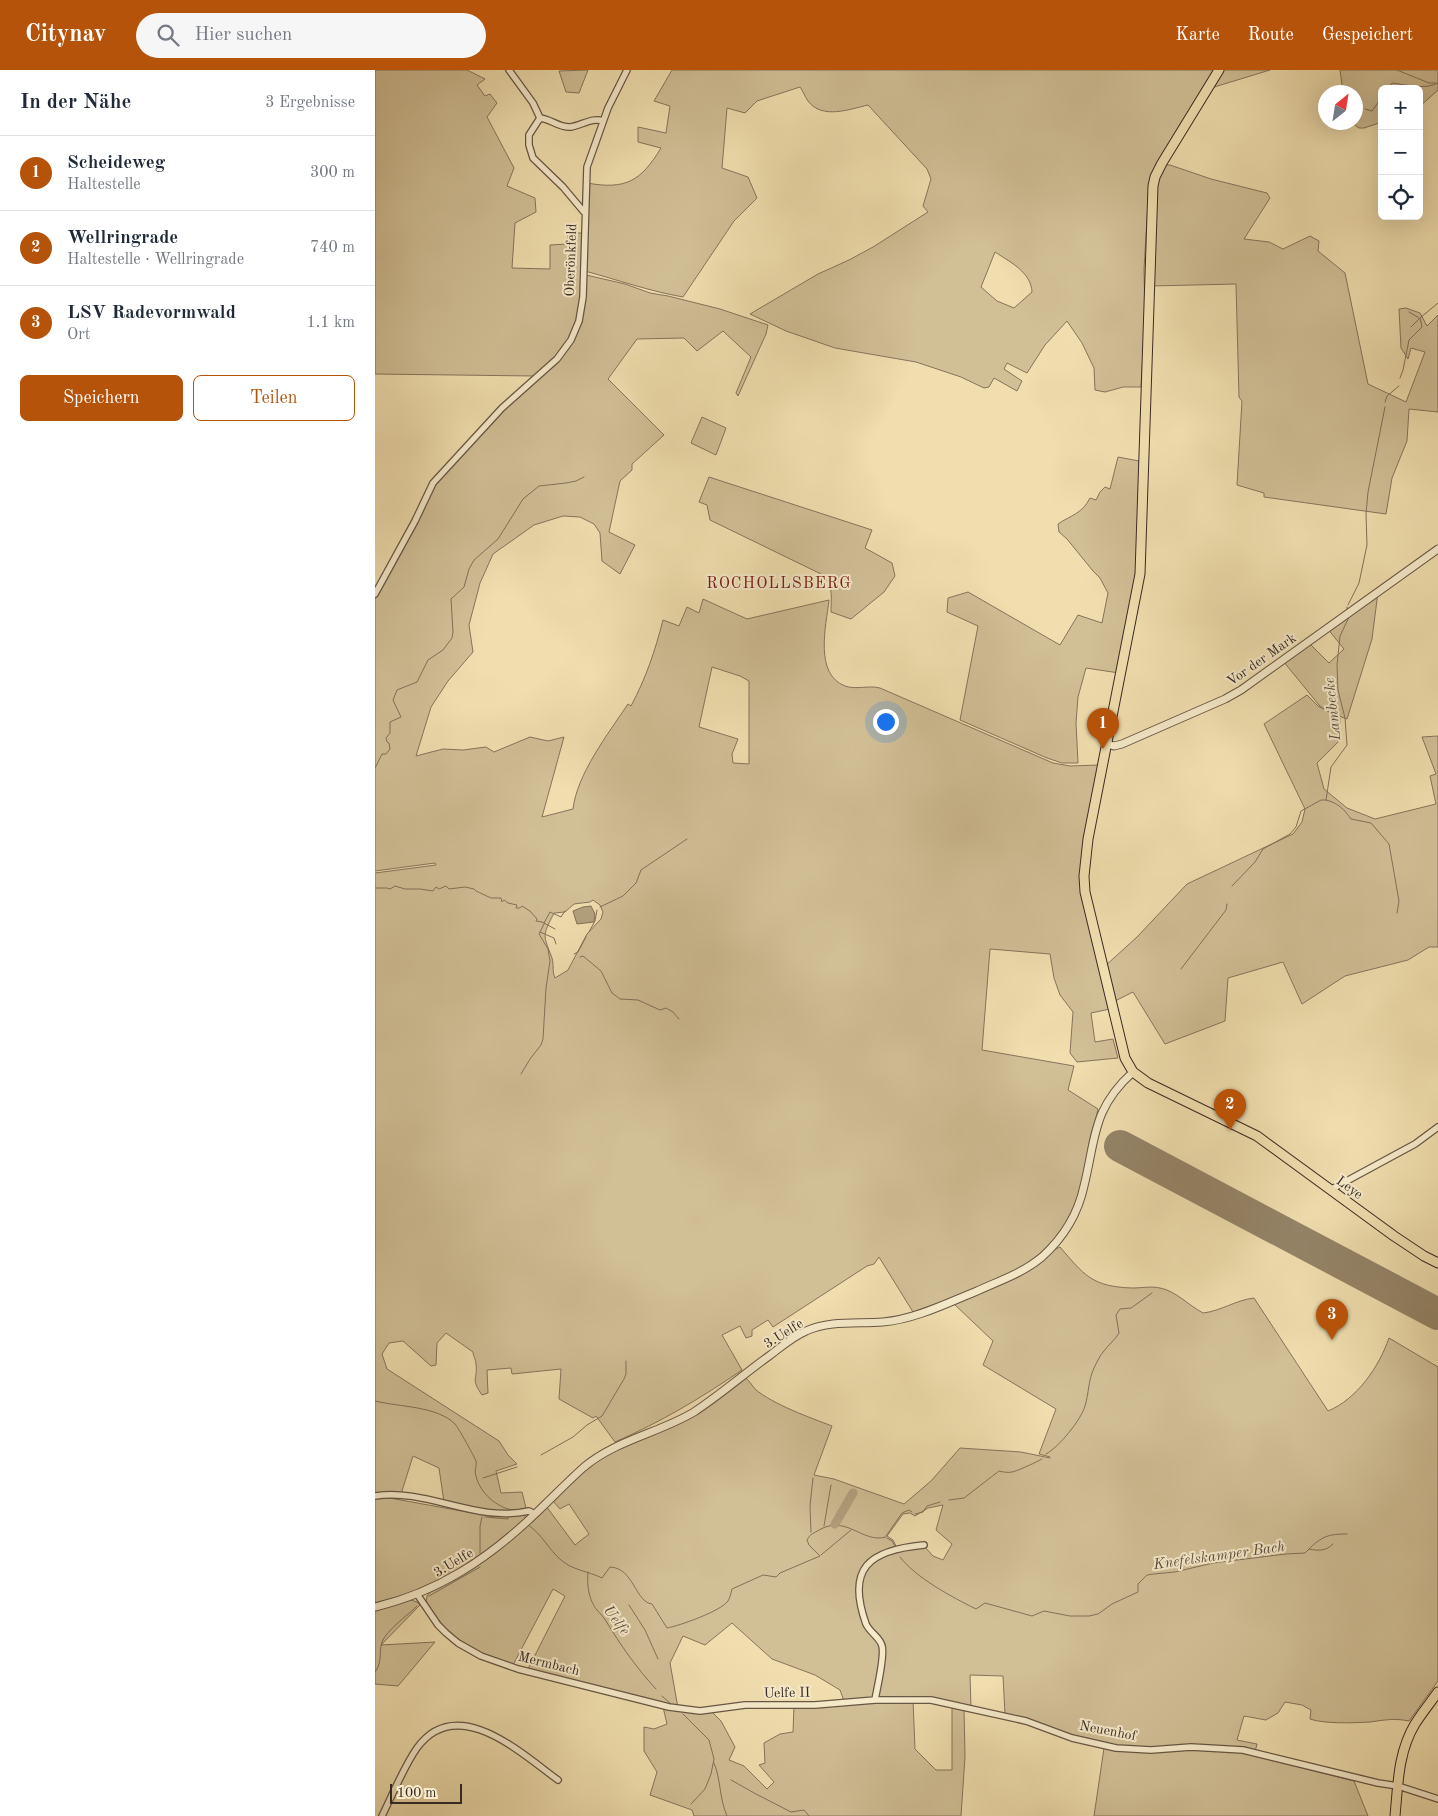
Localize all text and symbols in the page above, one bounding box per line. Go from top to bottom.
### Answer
search box [136,13,486,58]
icon: search [154,21,182,49]
text: Citynav [25,23,106,47]
text: Hier suchen [194,26,292,45]
text: Karte [1175,26,1220,44]
text: Route [1248,26,1294,44]
text: Gespeichert [1322,26,1413,44]
north arrow [1318,85,1363,130]
map controls [1378,85,1423,220]
button: + [1378,85,1423,130]
text: In der Nähe [20,92,131,113]
text: 3 Ergebnisse [265,95,355,111]
button: − [1378,130,1423,175]
text: Scheideweg [67,154,165,173]
text: 1 [31,165,41,181]
text: 300 m [310,165,355,181]
button: locate [1378,175,1423,220]
text: Haltestelle [67,177,141,193]
street label: Oberönkfeld [563,223,579,297]
text: Wellringrade [67,229,178,248]
text: 2 [31,240,41,256]
text: 740 m [310,240,355,256]
text: Haltestelle · Wellringrade [67,252,244,268]
text: LSV Radevormwald [67,304,236,323]
text: 3 [31,315,41,331]
text: 1.1 km [306,315,355,331]
text: Ort [67,327,90,343]
button: Speichern [20,375,183,421]
button: Teilen [193,375,355,421]
district label: ROCHOLLSBERG [706,576,852,592]
street label: Vor der Mark [1224,631,1299,689]
water label: Lambecke [1323,676,1344,742]
pin: 1 [1087,708,1119,749]
your location [873,709,899,735]
pin: 2 [1214,1089,1246,1130]
street label: Leye [1334,1174,1365,1202]
pin: 3 [1316,1299,1348,1340]
street label: 3.Uelfe [761,1316,806,1351]
water label: Knefelskamper Bach [1152,1540,1286,1573]
street label: 3.Uelfe [431,1546,476,1580]
water label: Uelfe [600,1603,632,1639]
street label: Mermbach [517,1650,581,1678]
street label: Uelfe II [764,1686,810,1700]
street label: Neuenhof [1078,1719,1139,1744]
scale bar [390,1781,463,1804]
text: 100 m [397,1786,436,1800]

